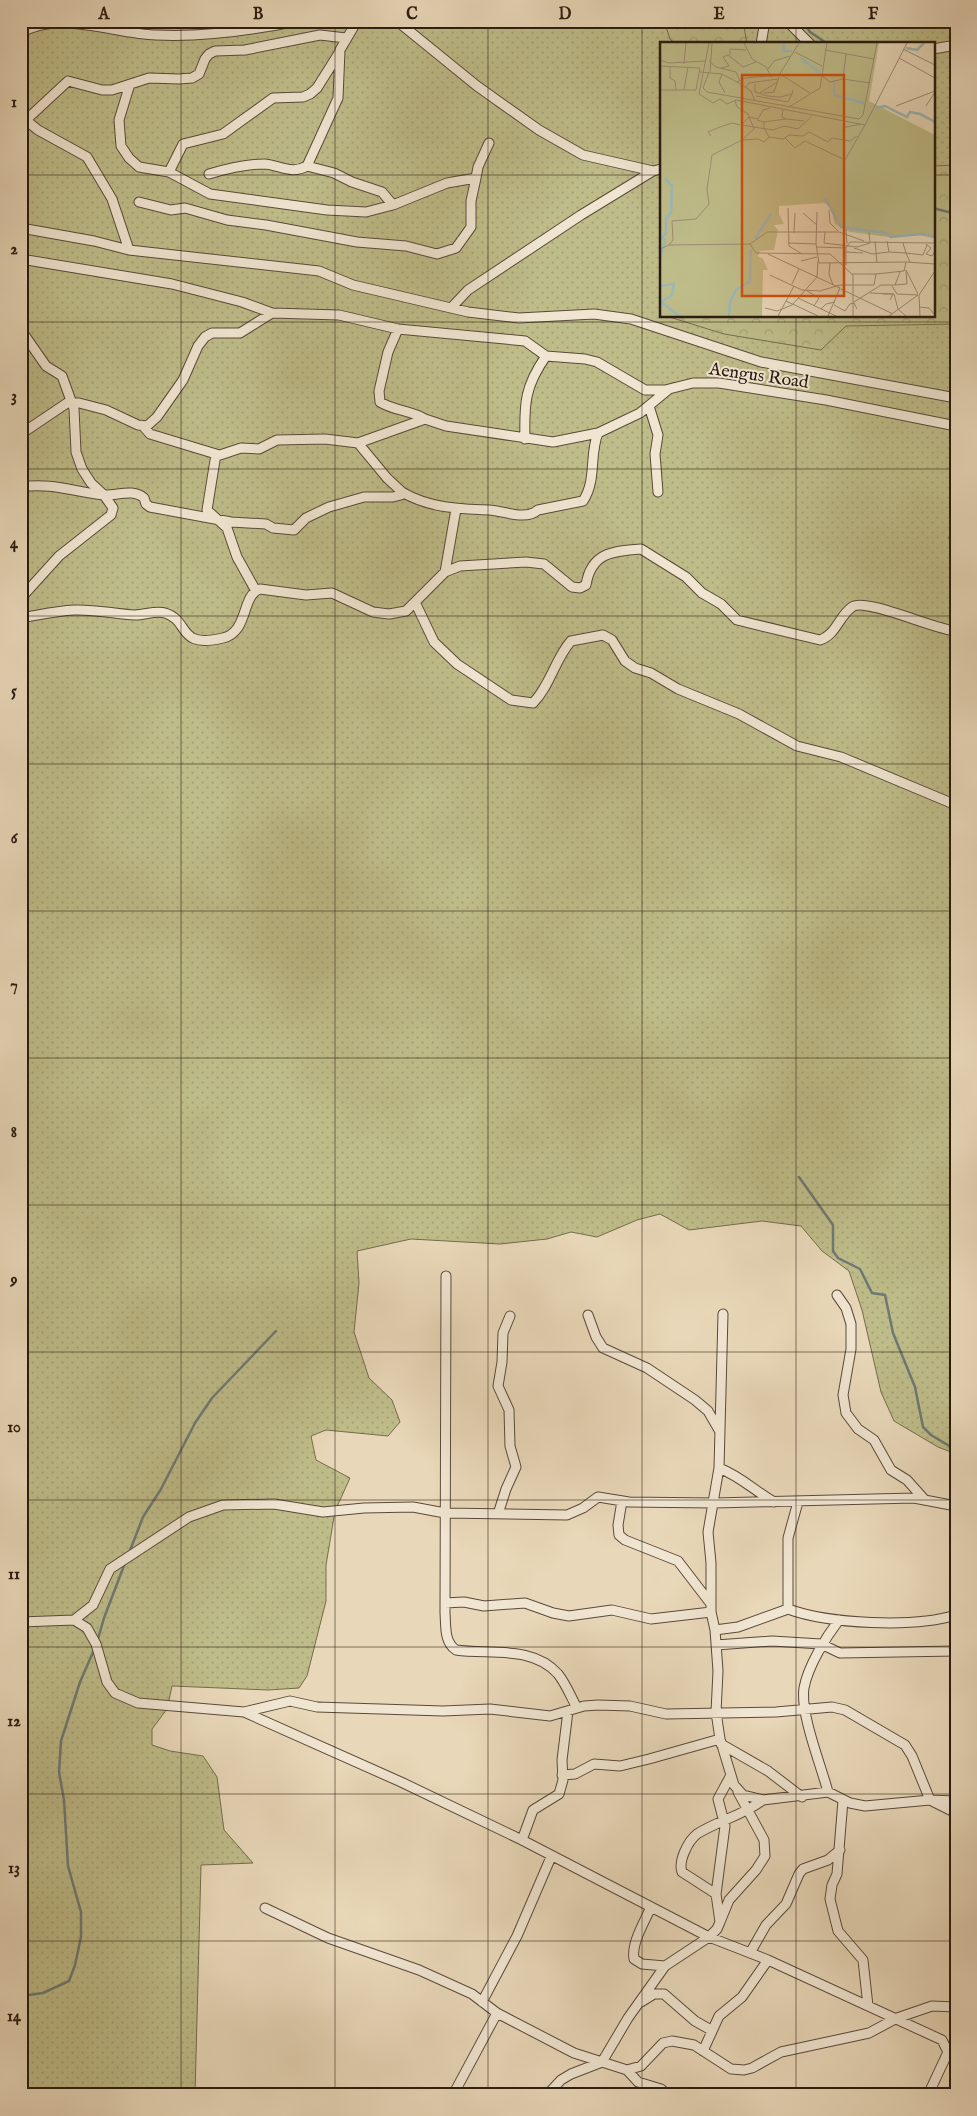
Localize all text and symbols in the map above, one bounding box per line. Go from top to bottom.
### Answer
text: A [98,5,111,25]
text: B [253,5,264,25]
text: C [406,5,418,25]
text: D [559,5,572,25]
text: E [713,5,725,25]
text: F [868,5,879,25]
inset map [660,42,934,318]
text: 1 [11,93,17,113]
text: 2 [10,240,18,260]
street label: Aengus Road [707,358,810,395]
text: 3 [11,387,17,407]
text: 4 [10,534,19,554]
text: 5 [11,682,17,702]
text: 6 [11,829,19,849]
text: 7 [10,976,18,996]
text: 8 [11,1123,17,1143]
text: 9 [10,1271,18,1291]
text: 10 [7,1418,21,1438]
text: 11 [8,1565,20,1585]
text: 12 [7,1712,21,1732]
text: 13 [8,1859,20,1879]
text: 14 [7,2007,22,2027]

